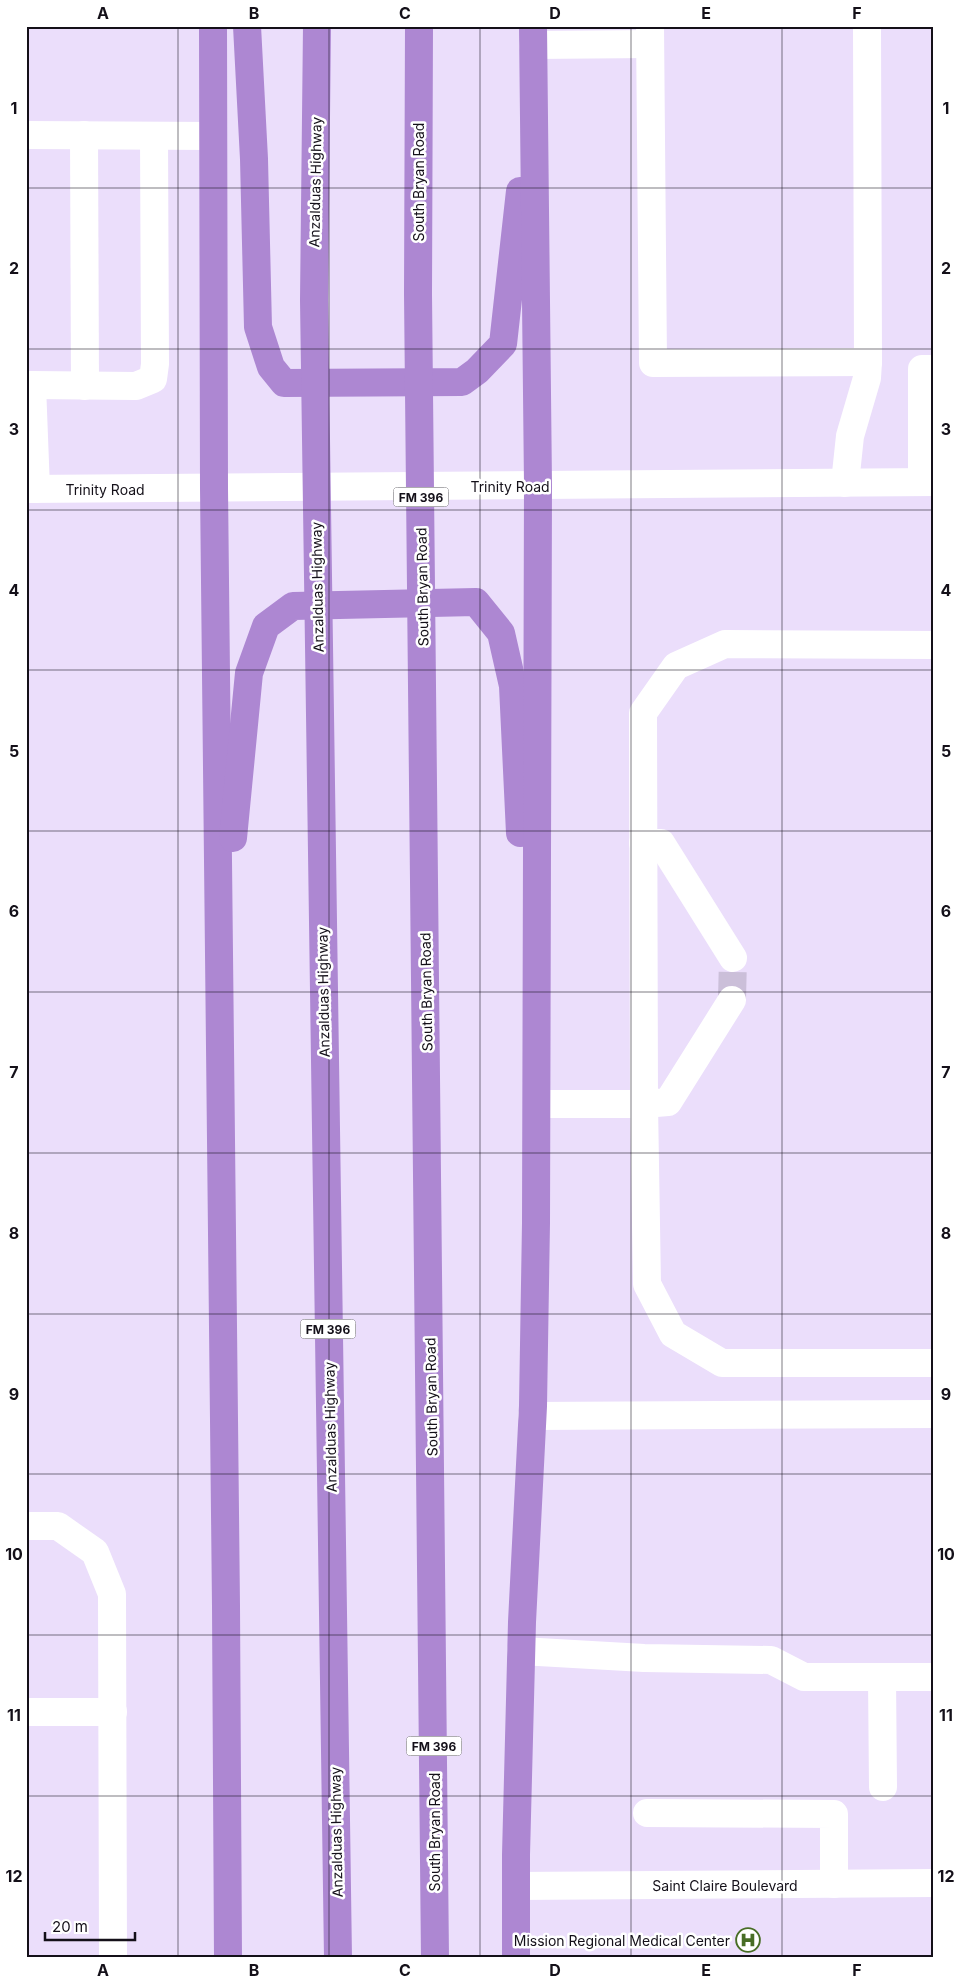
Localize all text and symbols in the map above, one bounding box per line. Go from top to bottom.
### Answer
text: A [97,3,109,23]
text: B [249,3,259,23]
text: C [399,3,411,23]
text: D [549,3,561,23]
text: E [701,3,711,23]
text: F [852,3,862,23]
text: 1 [11,98,17,118]
text: 1 [943,98,949,118]
street label: Anzalduas Highway [305,116,325,247]
street label: South Bryan Road [410,123,427,241]
text: 2 [9,258,19,278]
text: 2 [941,258,951,278]
text: 3 [9,419,19,439]
text: 3 [941,419,951,439]
street label: Trinity Road [470,478,550,495]
street label: Trinity Road [65,481,145,498]
road number: FM 396 [394,488,448,507]
street label: Anzalduas Highway [307,521,327,652]
street label: South Bryan Road [412,527,432,647]
text: 4 [9,580,20,600]
text: 4 [941,580,952,600]
text: 5 [9,741,19,761]
text: 5 [941,741,951,761]
text: 6 [9,901,19,921]
text: 6 [941,901,951,921]
street label: Anzalduas Highway [313,926,333,1057]
street label: South Bryan Road [416,932,436,1052]
text: 7 [9,1062,19,1082]
text: 7 [941,1062,951,1082]
text: 8 [9,1223,19,1243]
text: 8 [941,1223,951,1243]
road number: FM 396 [300,1320,356,1338]
street label: South Bryan Road [421,1337,441,1457]
street label: Anzalduas Highway [320,1361,340,1492]
text: 9 [9,1384,19,1404]
text: 9 [941,1384,951,1404]
text: 10 [5,1544,23,1564]
text: 10 [937,1544,955,1564]
text: 11 [7,1705,21,1725]
text: 11 [939,1705,953,1725]
road number: FM 396 [406,1736,462,1755]
street label: Anzalduas Highway [326,1766,346,1897]
street label: South Bryan Road [426,1773,443,1891]
text: 12 [6,1866,22,1886]
text: 12 [938,1866,954,1886]
street label: Saint Claire Boulevard [652,1877,798,1894]
scale bar [45,1909,135,1941]
text: 20 m [52,1917,88,1936]
hospital icon: Mission Regional Medical Center [735,1927,761,1953]
place label: Mission Regional Medical Center [514,1932,730,1949]
text: A [97,1960,109,1980]
text: B [249,1960,259,1980]
text: C [399,1960,411,1980]
text: D [549,1960,561,1980]
text: E [701,1960,711,1980]
text: F [852,1960,862,1980]

